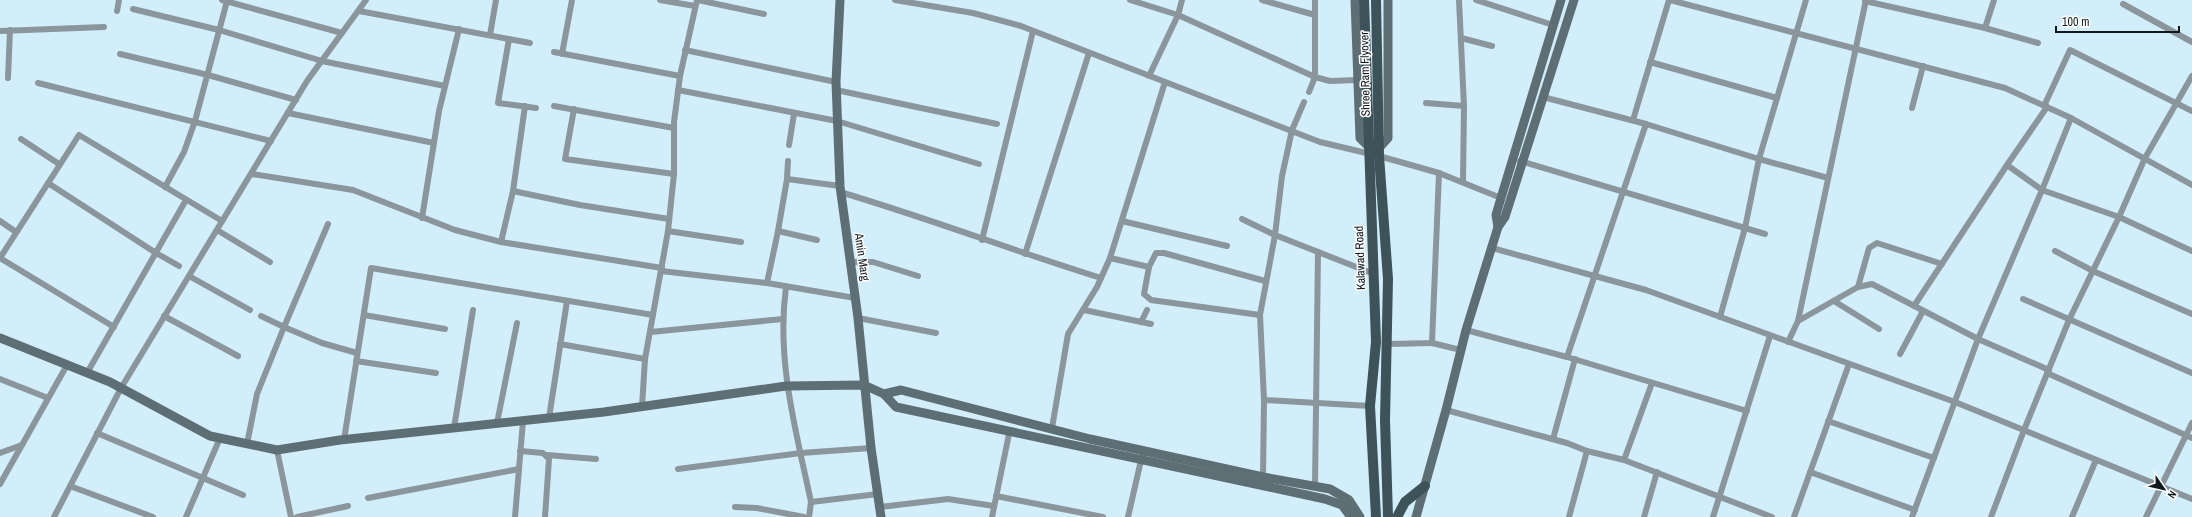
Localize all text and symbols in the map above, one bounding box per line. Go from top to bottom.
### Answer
scale bar [2056,8,2179,34]
text: 100 m [2062,14,2089,30]
street label: Shree Ram Flyover [1356,31,1374,117]
street label: Kalawad Road [1351,226,1369,290]
street label: Amin Marg [851,231,873,282]
north arrow [2144,469,2184,509]
text: N [2165,488,2180,501]

